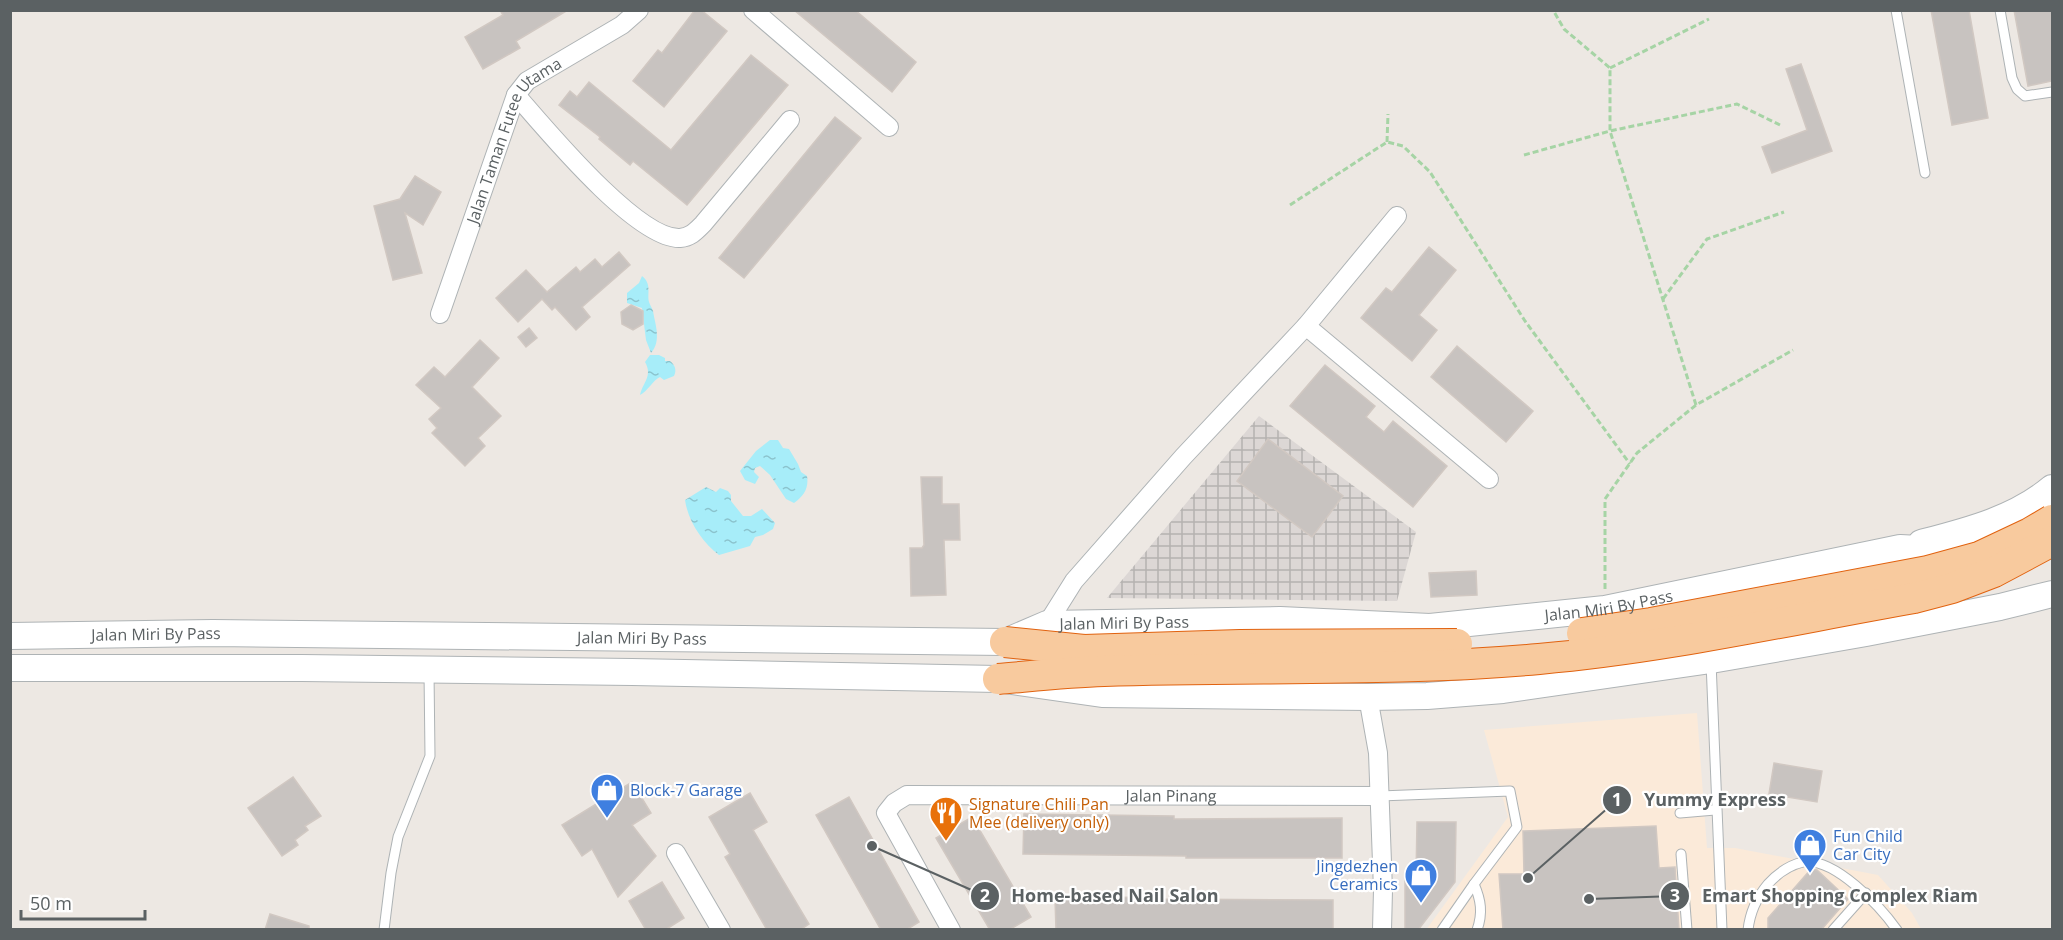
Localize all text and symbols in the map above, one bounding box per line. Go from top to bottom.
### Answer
street label: Jalan Taman Futee Utama [461,52,565,228]
street label: Jalan Miri By Pass [1542,584,1675,626]
street label: Jalan Miri By Pass [1057,611,1189,635]
street label: Jalan Miri By Pass [89,622,221,646]
street label: Jalan Miri By Pass [575,626,707,650]
shop icon: Block-7 Garage [589,772,625,819]
place label: Block-7 Garage [630,779,742,801]
callout: Yummy Express [1602,782,1798,818]
street label: Jalan Pinang [1124,784,1217,807]
text: 1 [1612,787,1622,811]
text: Yummy Express [1644,787,1786,811]
place label: Signature Chili Pan Mee (delivery only) [969,793,1109,833]
restaurant icon: Signature Chili Pan Mee (delivery only) [928,795,964,842]
place label: Fun Child Car City [1833,825,1903,865]
shop icon: Fun Child Car City [1792,827,1828,874]
place label: Jingdezhen Ceramics [1314,855,1398,895]
shop icon: Jingdezhen Ceramics [1403,857,1439,904]
callout: Home-based Nail Salon [970,878,1231,914]
callout: Emart Shopping Complex Riam [1660,878,1990,914]
scale bar [21,883,146,921]
text: 2 [980,883,990,907]
text: Home-based Nail Salon [1011,883,1219,907]
text: 3 [1670,883,1680,907]
text: Emart Shopping Complex Riam [1702,883,1978,907]
text: 50 m [30,891,72,915]

